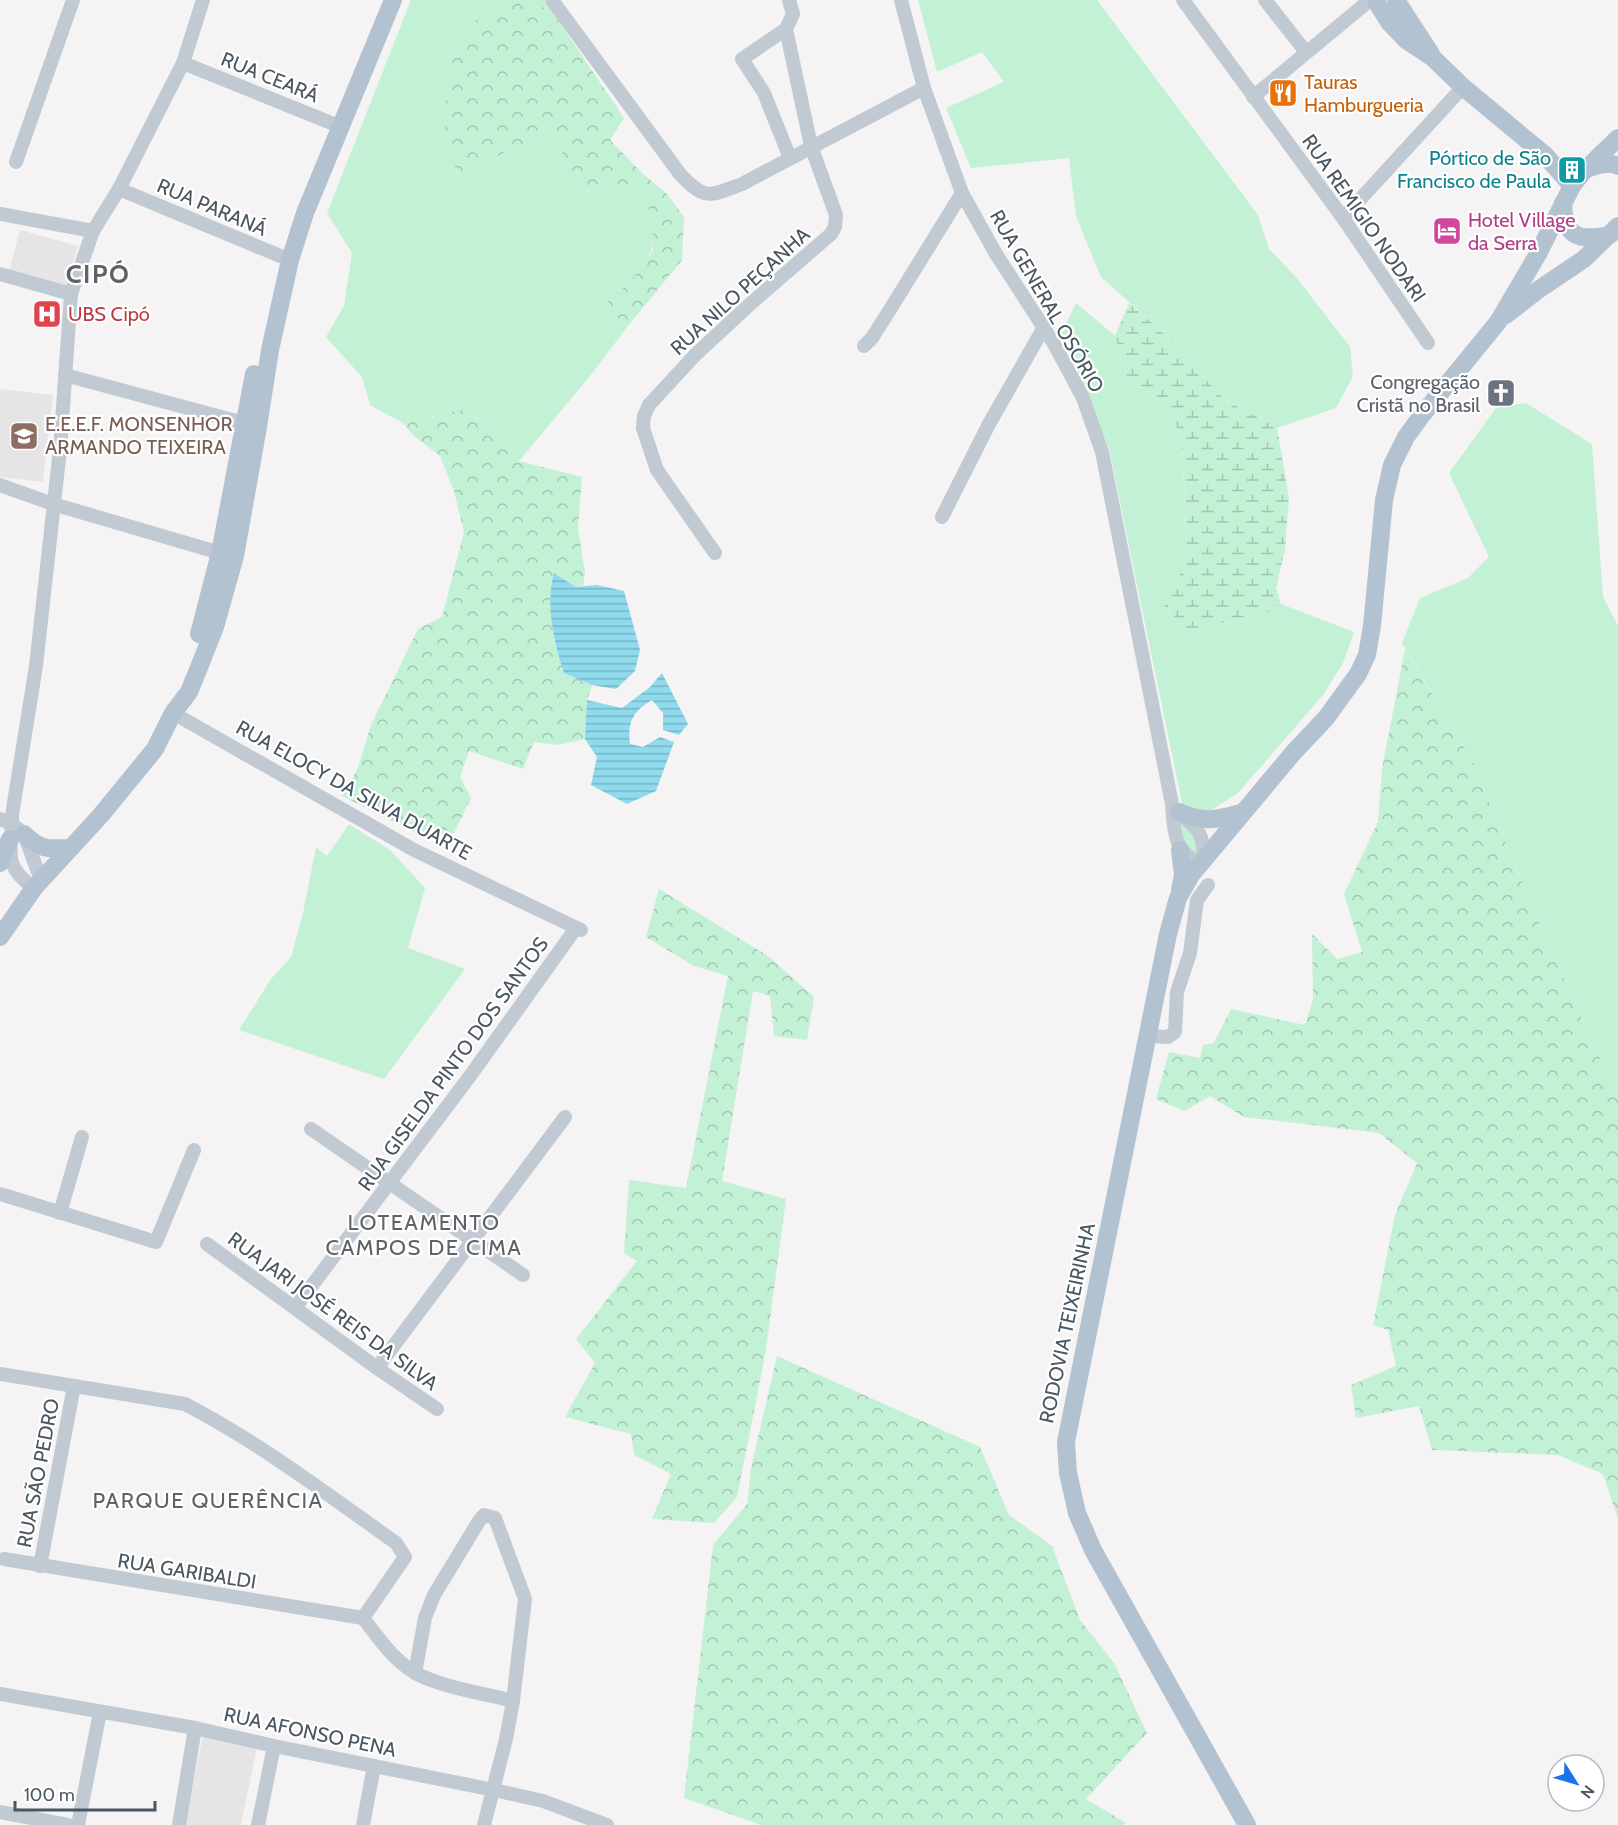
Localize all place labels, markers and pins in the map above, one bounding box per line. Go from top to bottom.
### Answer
place label: Tauras Hamburgueria [1304,70,1424,117]
restaurant icon: Tauras Hamburgueria [1267,77,1299,109]
place label: Pórtico de São Francisco de Paula [1397,146,1551,193]
building icon: Pórtico de São Francisco de Paula [1556,154,1588,186]
place label: Hotel Village da Serra [1468,208,1575,255]
hotel icon: Hotel Village da Serra [1431,215,1463,247]
hospital icon: UBS Cipó [31,298,63,330]
place label: UBS Cipó [68,302,150,326]
place label: Congregação Cristã no Brasil [1357,370,1480,417]
church icon: Congregação Cristã no Brasil [1485,377,1517,409]
place label: E.E.E.F. MONSENHOR ARMANDO TEIXEIRA [45,412,232,459]
school or university icon: E.E.E.F. MONSENHOR ARMANDO TEIXEIRA [8,420,40,452]

